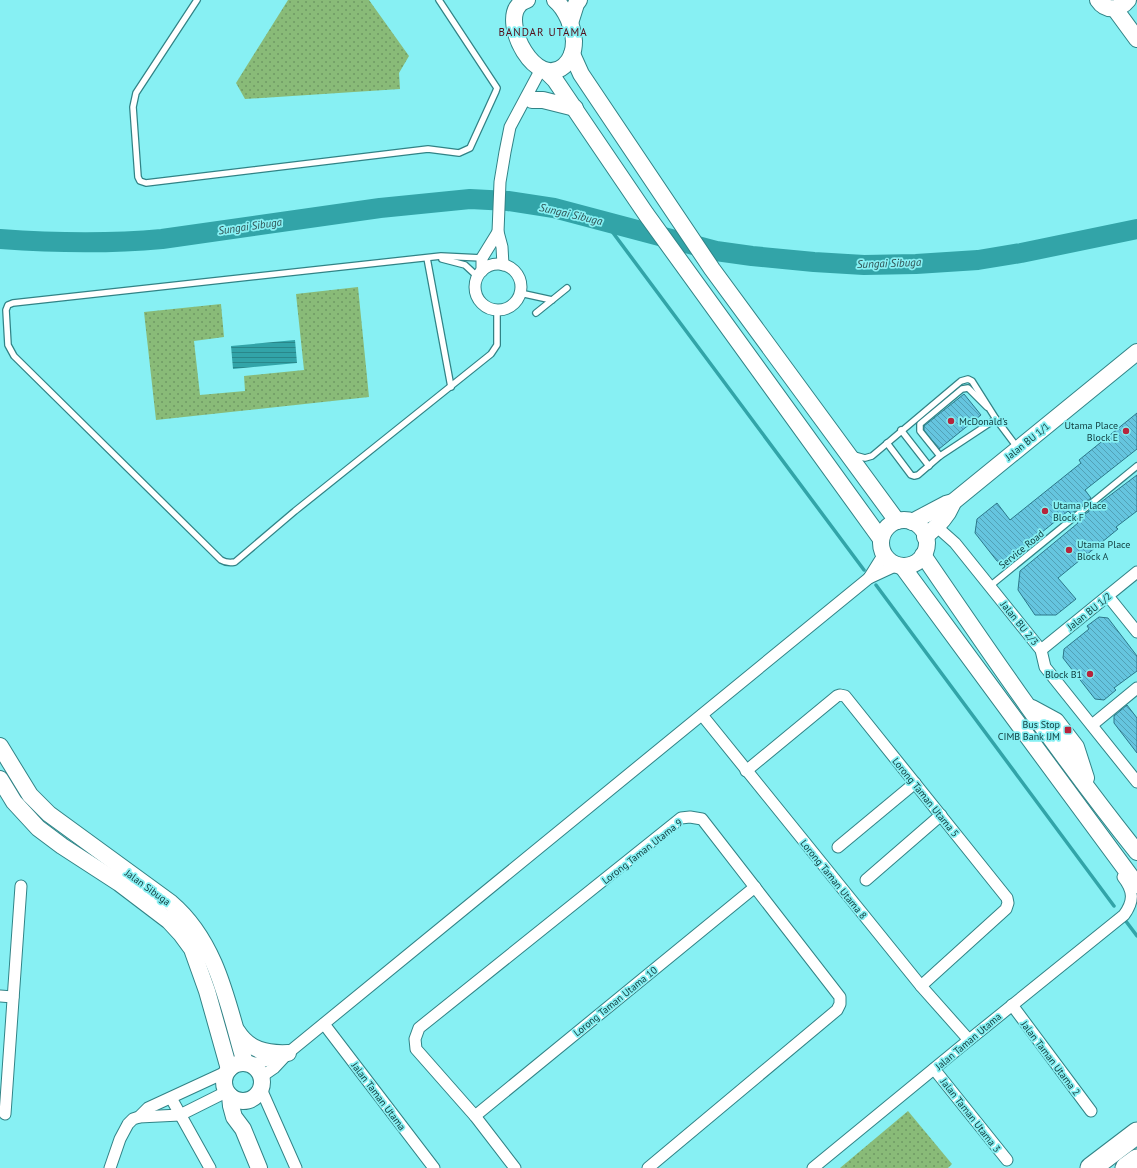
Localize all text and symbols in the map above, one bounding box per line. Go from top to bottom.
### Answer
district label: BANDAR UTAMA [498,25,588,39]
water label: Sungai Sibuga [538,200,605,228]
water label: Sungai Sibuga [217,215,283,237]
water label: Sungai Sibuga [857,255,922,271]
place label: McDonald's [959,415,1008,428]
marker: McDonald's [946,416,956,426]
place label: Utama Place Block E [1065,419,1118,444]
street label: Jalan BU 1/1 [1002,420,1052,464]
marker: Utama Place Block E [1121,426,1131,436]
place label: Utama Place Block F [1053,499,1106,524]
marker: Utama Place Block F [1040,506,1050,516]
street label: Service Road [996,527,1047,572]
place label: Utama Place Block A [1077,538,1130,563]
marker: Utama Place Block A [1064,545,1074,555]
street label: Jalan BU 1/2 [1064,590,1114,634]
street label: Jalan BU 2/3 [997,598,1041,648]
place label: Block B1 [1045,668,1082,681]
marker: Block B1 [1085,669,1095,679]
place label: Bus Stop CIMB Bank IJM [998,718,1060,743]
marker: Bus Stop CIMB Bank IJM [1063,725,1073,735]
street label: Lorong Taman Utama 5 [890,755,962,840]
street label: Lorong Taman Utama 9 [599,816,685,887]
street label: Lorong Taman Utama 8 [798,837,870,922]
street label: Jalan Sibuga [122,866,173,908]
street label: Lorong Taman Utama 10 [571,963,660,1039]
street label: Jalan Taman Utama [932,1010,1004,1073]
street label: Jalan Taman Utama 2 [1018,1018,1083,1098]
street label: Jalan Taman Utama [348,1059,409,1133]
street label: Jalan Taman Utama 3 [937,1075,1004,1155]

